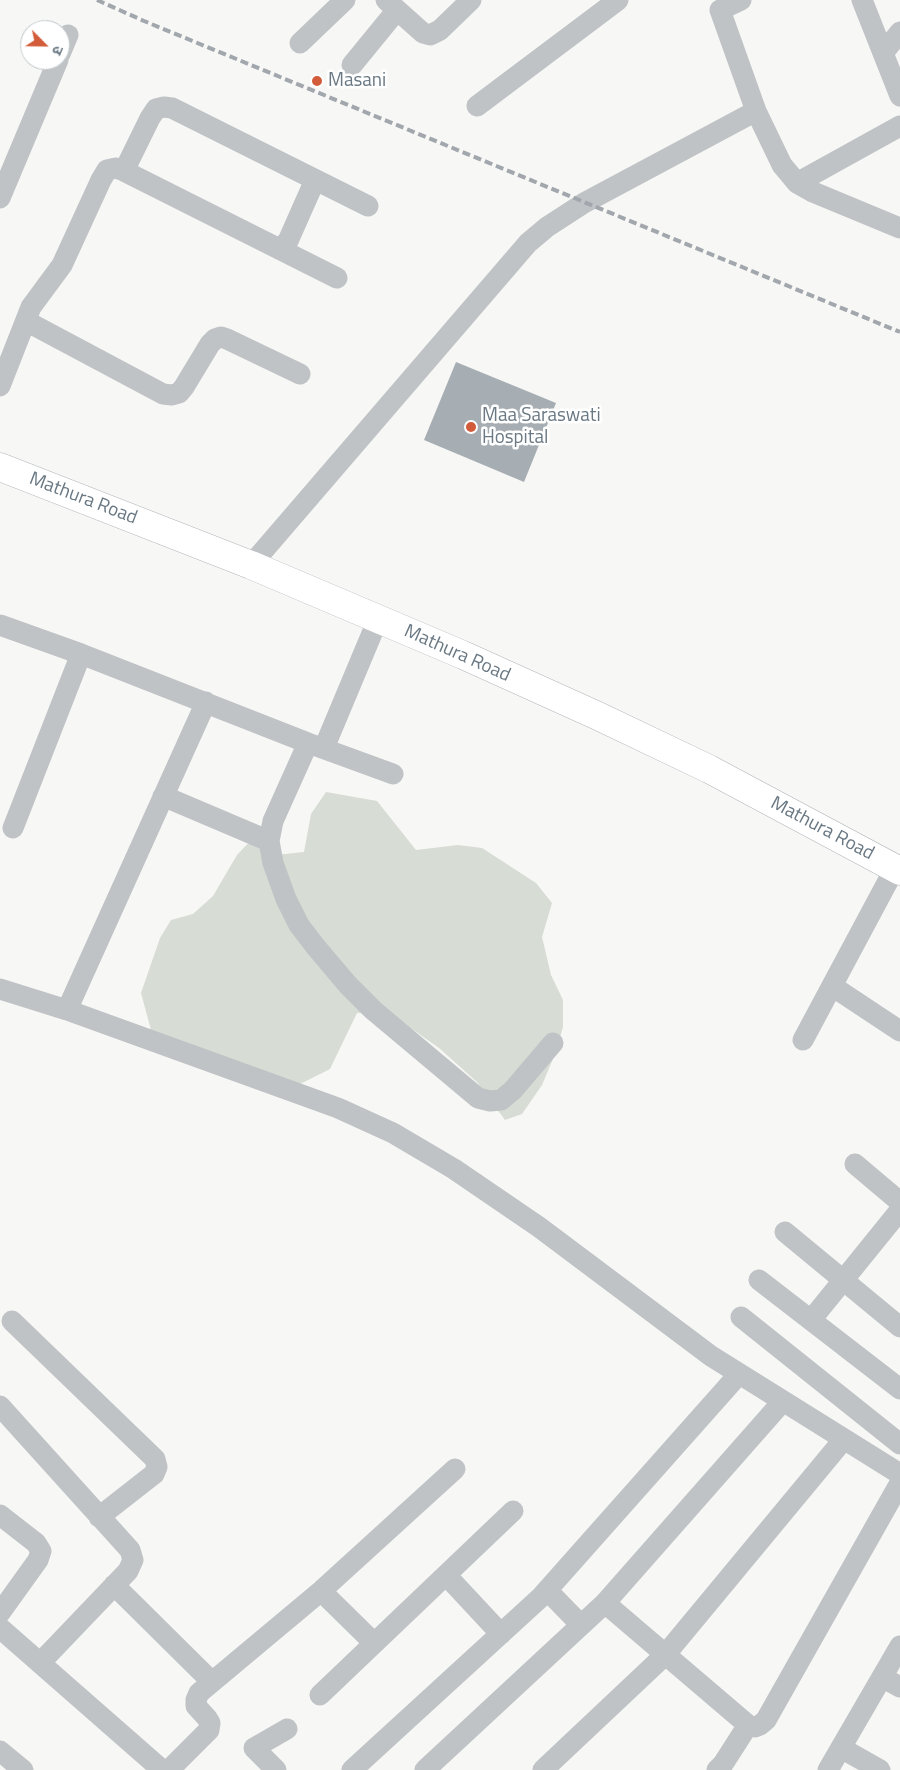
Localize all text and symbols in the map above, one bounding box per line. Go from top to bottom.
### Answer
north arrow [20,20,70,70]
text: उ [47,43,70,59]
place label: Masani [328,70,386,92]
marker: Masani [310,74,324,88]
place label: Maa Saraswati Hospital [482,405,601,449]
marker: Maa Saraswati Hospital [464,420,478,434]
street label: Mathura Road [26,468,140,530]
street label: Mathura Road [400,620,514,688]
street label: Mathura Road [766,792,878,866]

